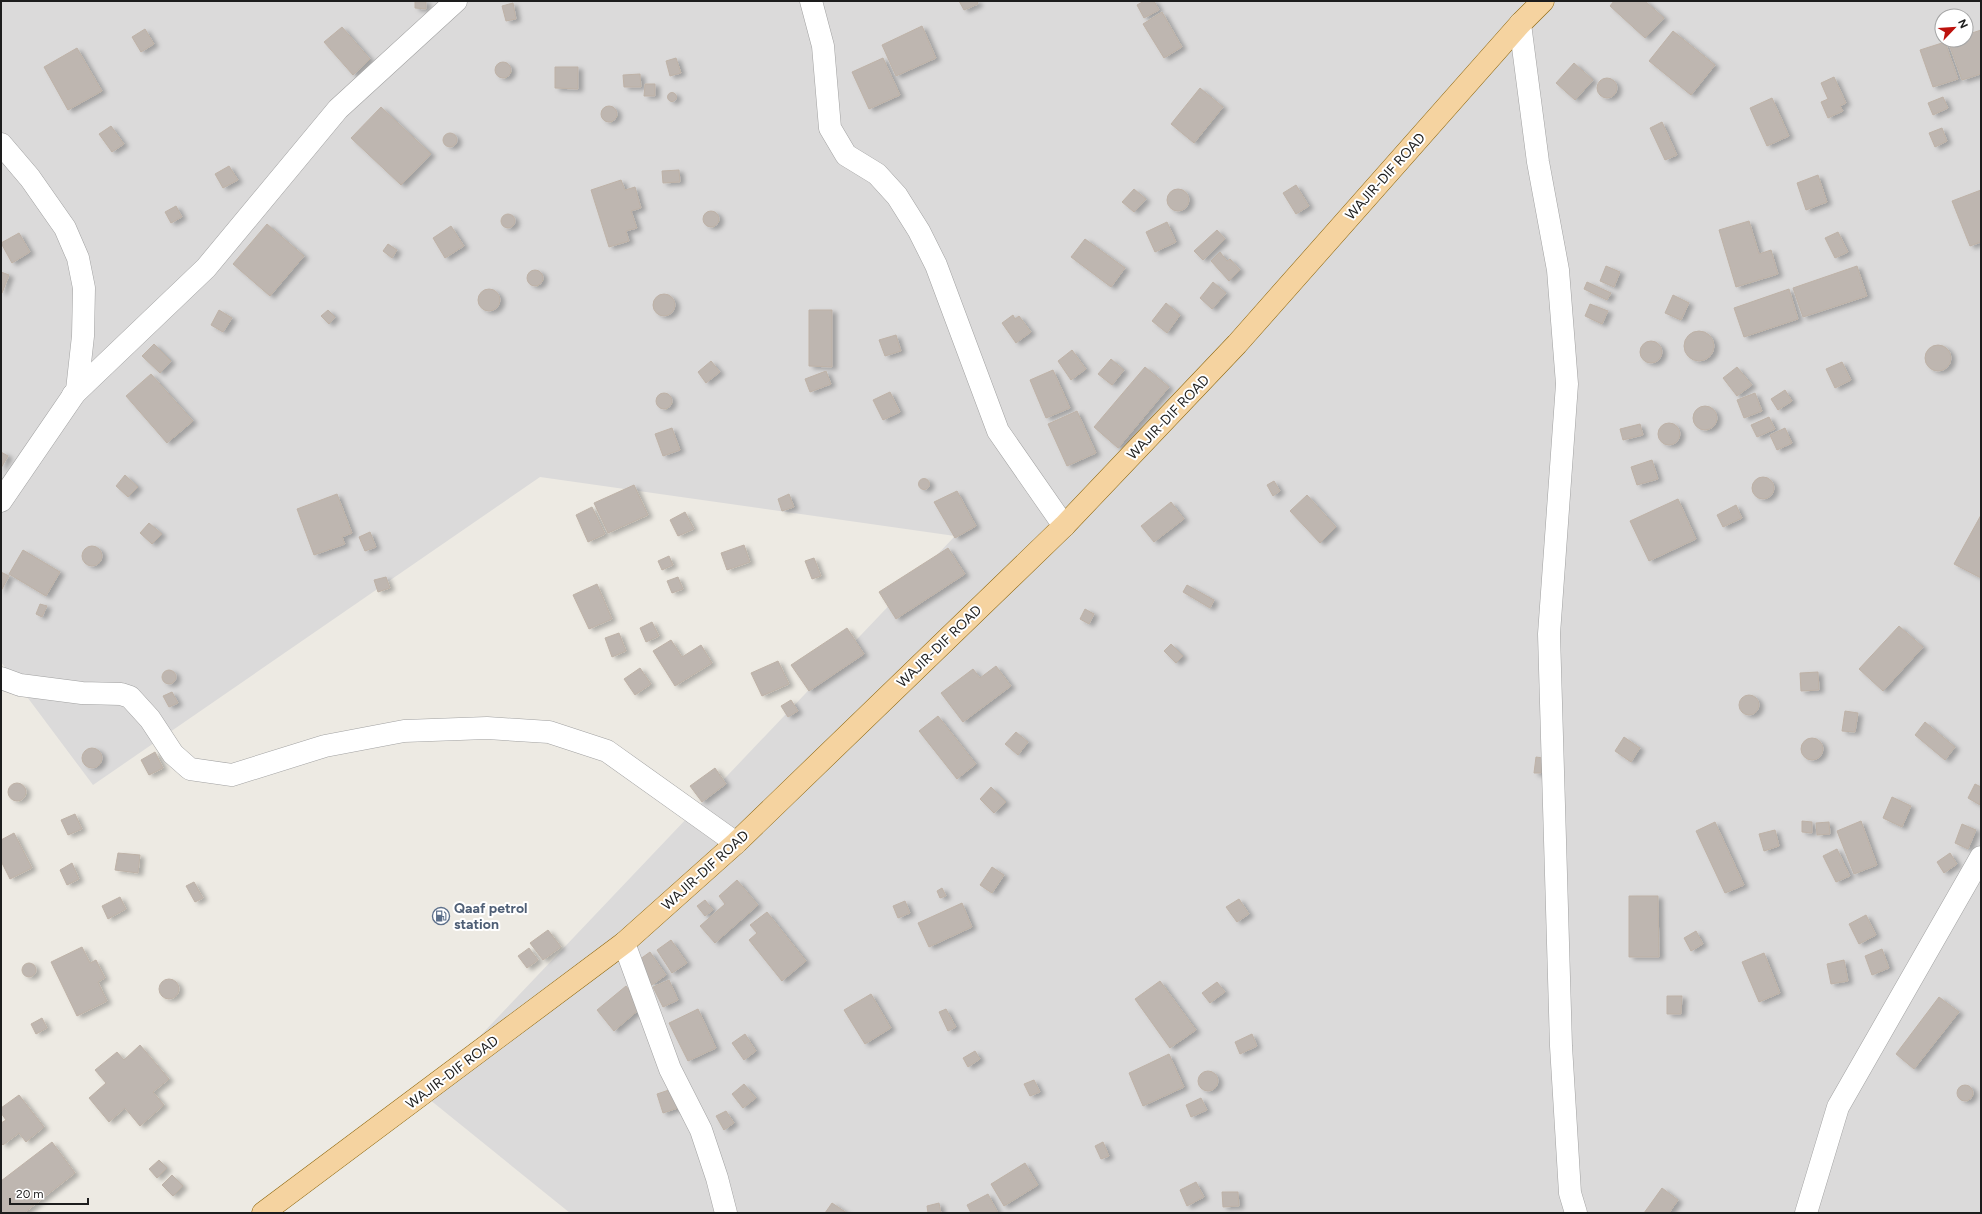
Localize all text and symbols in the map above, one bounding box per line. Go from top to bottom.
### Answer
north arrow [1934,8,1974,48]
text: N [1955,17,1970,31]
street label: WAJIR-DIF ROAD [1342,129,1429,223]
street label: WAJIR-DIF ROAD [1124,371,1213,463]
street label: WAJIR-DIF ROAD [893,602,985,691]
street label: WAJIR-DIF ROAD [658,827,752,914]
place label: Qaaf petrol station [454,900,528,933]
fuel station icon: Qaaf petrol station [431,906,451,926]
street label: WAJIR-DIF ROAD [403,1032,502,1113]
scale bar [10,1180,88,1206]
text: 20 m [16,1187,44,1201]

